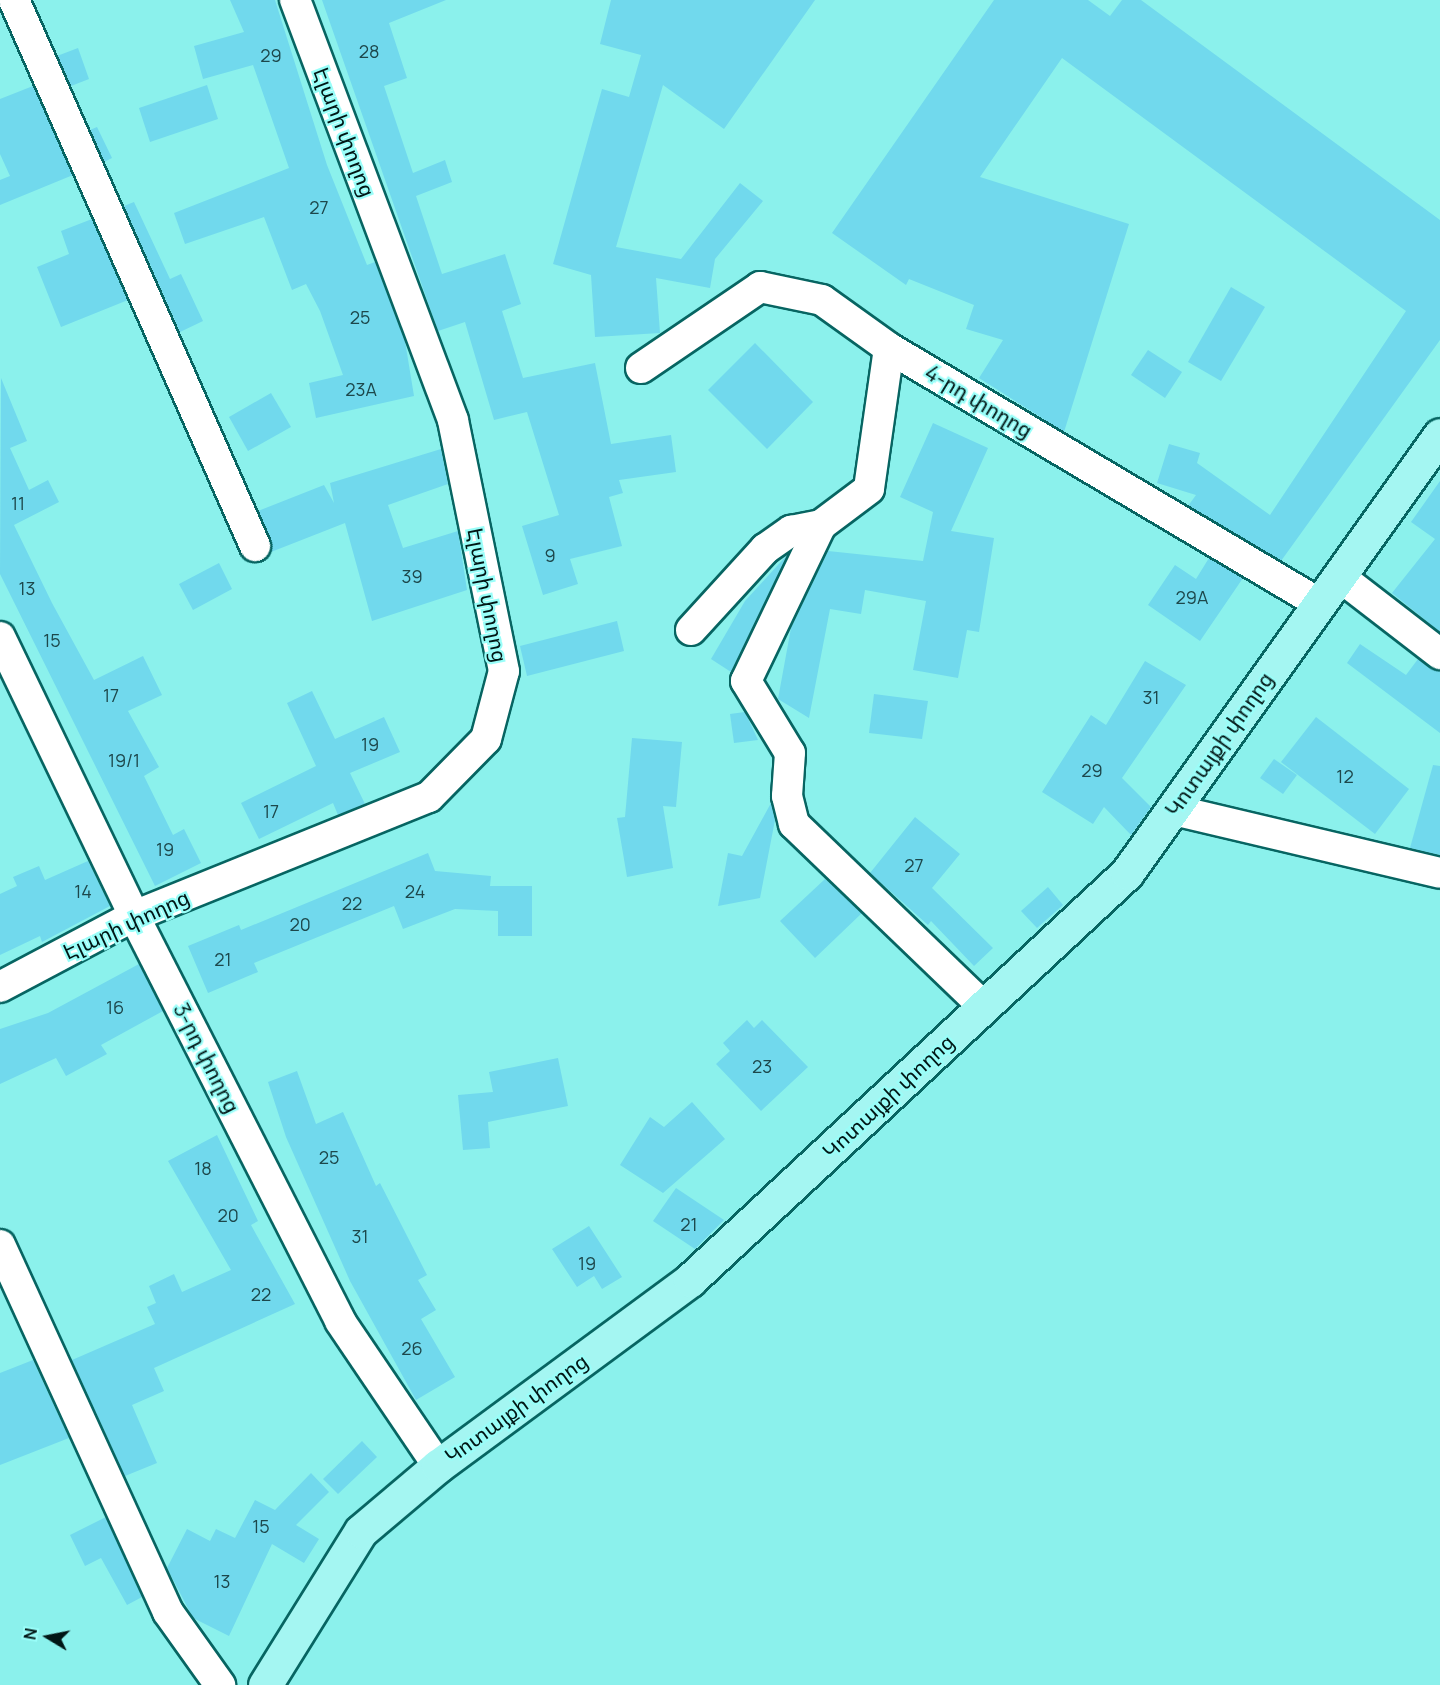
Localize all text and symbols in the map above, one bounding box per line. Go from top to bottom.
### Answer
house number: 28 [359,40,379,62]
house number: 29 [260,44,282,66]
street label: Էլարի փողոց [309,64,381,200]
house number: 27 [309,196,329,218]
house number: 25 [350,306,370,328]
street label: 4-րդ փողոց [921,359,1037,443]
house number: 23А [345,378,377,400]
house number: 11 [11,492,25,514]
street label: Էլարի փողոց [463,526,513,664]
house number: 9 [544,544,556,566]
house number: 39 [401,565,423,587]
house number: 13 [19,577,35,599]
house number: 29А [1176,586,1208,608]
house number: 15 [43,629,61,651]
street label: Կոտայքի փողոց [1160,667,1278,821]
house number: 17 [103,684,119,706]
house number: 31 [1143,686,1159,708]
house number: 19 [361,733,379,755]
house number: 19/1 [108,749,140,771]
house number: 29 [1081,759,1103,781]
house number: 12 [1336,765,1354,787]
house number: 17 [263,800,279,822]
house number: 19 [156,838,174,860]
house number: 27 [904,854,924,876]
house number: 14 [74,880,92,902]
house number: 24 [405,880,425,902]
street label: Էլարի փողոց [59,884,193,964]
house number: 22 [342,892,362,914]
house number: 20 [289,913,311,935]
house number: 21 [214,948,232,970]
house number: 16 [106,996,124,1018]
street label: 3-րդ փողոց [169,999,245,1117]
street label: Կոտայքի փողոց [817,1029,959,1163]
house number: 23 [752,1055,772,1077]
house number: 25 [319,1146,339,1168]
house number: 18 [194,1157,212,1179]
house number: 20 [217,1204,239,1226]
house number: 21 [680,1213,698,1235]
house number: 31 [352,1225,368,1247]
house number: 19 [578,1252,596,1274]
house number: 22 [251,1283,271,1305]
house number: 26 [401,1337,423,1359]
street label: Կոտայքի փողոց [440,1348,592,1468]
house number: 15 [252,1515,270,1537]
house number: 13 [214,1570,230,1592]
north arrow [18,1607,78,1667]
text: N [18,1626,42,1641]

